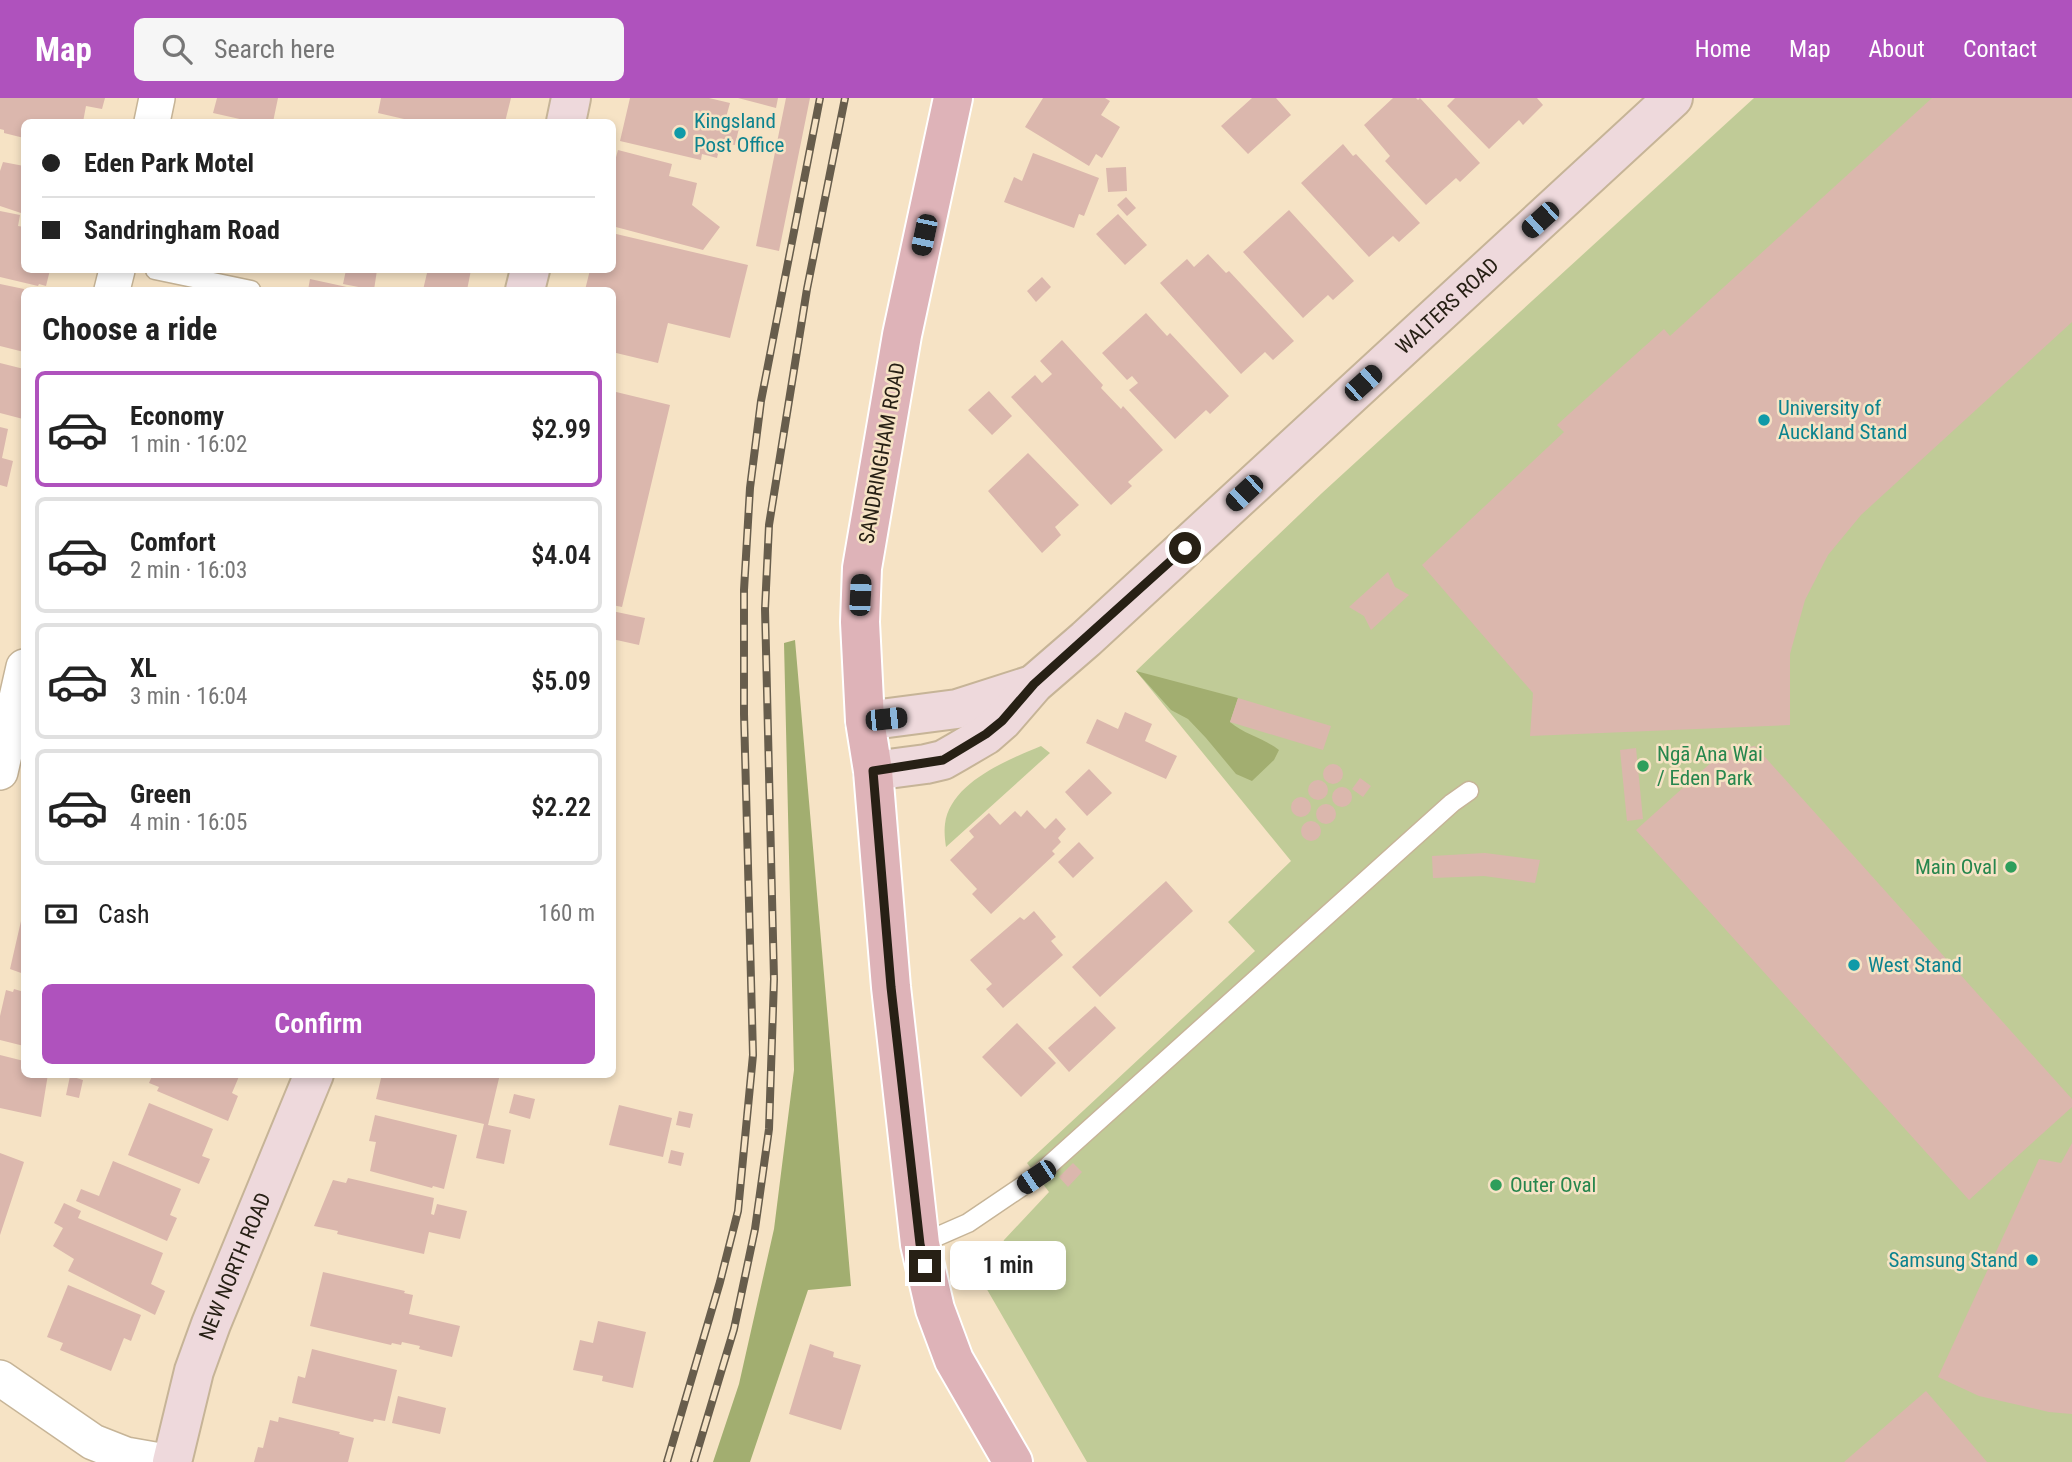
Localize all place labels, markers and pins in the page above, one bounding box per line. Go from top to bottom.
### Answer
place label: Kingsland Post Office [694,109,785,157]
marker: Kingsland Post Office [672,125,688,141]
place label: University of Auckland Stand [1778,396,1907,444]
marker: University of Auckland Stand [1756,412,1772,428]
place label: Ngā Ana Wai / Eden Park [1657,742,1763,790]
marker: Ngā Ana Wai / Eden Park [1635,758,1651,774]
place label: Main Oval [1915,855,1997,879]
marker: Main Oval [2003,859,2019,875]
place label: West Stand [1868,953,1962,977]
marker: West Stand [1846,957,1862,973]
place label: Outer Oval [1510,1173,1596,1197]
marker: Outer Oval [1488,1177,1504,1193]
place label: Samsung Stand [1888,1248,2018,1272]
marker: Samsung Stand [2024,1252,2040,1268]

